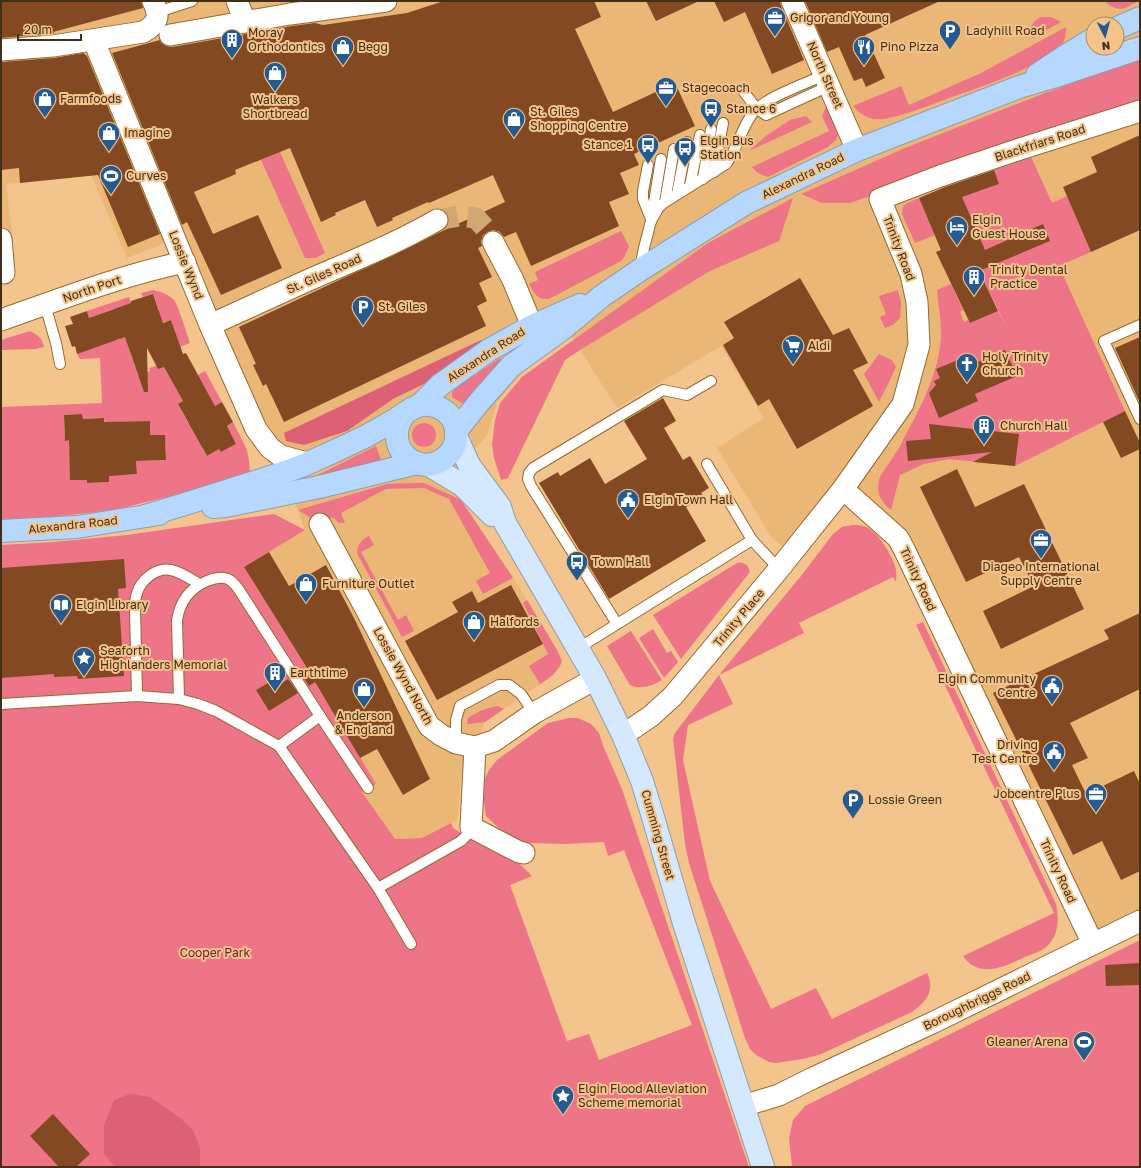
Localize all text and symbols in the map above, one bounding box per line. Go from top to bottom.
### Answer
office icon: Grigor and Young [762,5,788,38]
place label: Grigor and Young [790,10,889,25]
scale bar [18,16,81,42]
north arrow [1085,16,1125,56]
parking icon: Ladyhill Road [937,18,963,51]
text: 20 m [24,22,52,37]
place label: Ladyhill Road [966,23,1045,38]
place label: Moray Orthodontics [248,25,324,54]
building icon: Moray Orthodontics [219,27,245,60]
shop icon: Begg [330,34,356,67]
restaurant icon: Pino Pizza [851,34,877,67]
place label: Begg [358,39,388,54]
street label: North Street [804,39,847,111]
place label: Pino Pizza [880,39,939,54]
text: N [1101,40,1111,53]
shop icon: Walkers Shortbread [262,60,288,93]
office icon: Stagecoach [653,75,679,108]
place label: Stagecoach [682,80,750,95]
shop icon: Farmfoods [32,86,58,119]
place label: Farmfoods [60,91,121,106]
place label: Walkers Shortbread [242,92,308,121]
bus stop icon: Stance 6 [698,96,724,129]
place label: Stance 6 [726,101,776,116]
place label: St. Giles Shopping Centre [530,104,627,133]
shop icon: St. Giles Shopping Centre [501,106,527,139]
shop icon: Imagine [96,120,122,153]
street label: Blackfriars Road [993,121,1087,164]
place label: Imagine [124,125,170,140]
bus stop icon: Stance 1 [635,132,661,165]
place label: Elgin Bus Station [700,133,754,162]
bus stop icon: Elgin Bus Station [672,135,698,168]
place label: Stance 1 [583,137,632,152]
street label: Alexandra Road [759,149,847,202]
sports icon: Curves [98,163,124,196]
place label: Curves [126,168,166,183]
place label: Elgin Guest House [972,212,1046,241]
street label: Trinity Road [880,213,919,283]
hotel icon: Elgin Guest House [944,214,970,247]
street label: Lossie Wynd [166,228,207,301]
street label: St. Giles Road [284,250,364,297]
place label: Trinity Dental Practice [990,262,1068,291]
building icon: Trinity Dental Practice [961,264,987,297]
street label: North Port [61,271,123,306]
parking icon: St. Giles [350,294,376,327]
place label: St. Giles [378,299,426,314]
street label: Alexandra Road [444,324,528,385]
supermarket icon: Aldi [780,333,806,366]
place label: Aldi [808,338,830,353]
place label: Holy Trinity Church [982,349,1049,378]
church icon: Holy Trinity Church [954,351,980,384]
building icon: Church Hall [971,413,997,446]
place label: Church Hall [1000,418,1068,433]
public building icon: Elgin Town Hall [615,487,641,520]
place label: Elgin Town Hall [644,492,733,507]
street label: Alexandra Road [27,512,118,537]
office icon: Diageo International Supply Centre [1028,527,1054,560]
street label: Trinity Road [897,544,940,613]
bus stop icon: Town Hall [564,549,590,582]
place label: Town Hall [592,554,649,569]
place label: Diageo International Supply Centre [982,559,1100,588]
shop icon: Furniture Outlet [293,571,319,604]
place label: Furniture Outlet [322,576,415,591]
street label: Trinity Place [710,585,767,650]
library icon: Elgin Library [48,592,74,625]
place label: Elgin Library [76,597,149,612]
shop icon: Halfords [461,609,487,642]
place label: Halfords [490,614,539,629]
street label: Lossie Wynd North [370,624,436,727]
place label: Seaforth Highlanders Memorial [100,643,227,672]
place icon: Seaforth Highlanders Memorial [71,645,97,678]
building icon: Earthtime [262,660,288,693]
place label: Earthtime [290,665,347,680]
place label: Elgin Community Centre [938,671,1036,700]
public building icon: Elgin Community Centre [1039,673,1065,706]
shop icon: Anderson & England [351,676,377,709]
place label: Anderson & England [335,708,393,737]
place label: Driving Test Centre [972,737,1038,766]
public building icon: Driving Test Centre [1041,739,1067,772]
office icon: Jobcentre Plus [1083,781,1109,814]
place label: Jobcentre Plus [993,786,1080,801]
parking icon: Lossie Green [840,787,866,820]
street label: Cumming Street [638,788,679,882]
place label: Lossie Green [868,792,942,807]
street label: Trinity Road [1037,836,1080,905]
park label: Cooper Park [180,945,250,960]
street label: Boroughbriggs Road [921,968,1033,1033]
sports icon: Gleaner Arena [1071,1029,1097,1062]
place label: Gleaner Arena [986,1034,1068,1049]
place label: Elgin Flood Alleviation Scheme memorial [578,1081,707,1110]
place icon: Elgin Flood Alleviation Scheme memorial [550,1083,576,1116]

